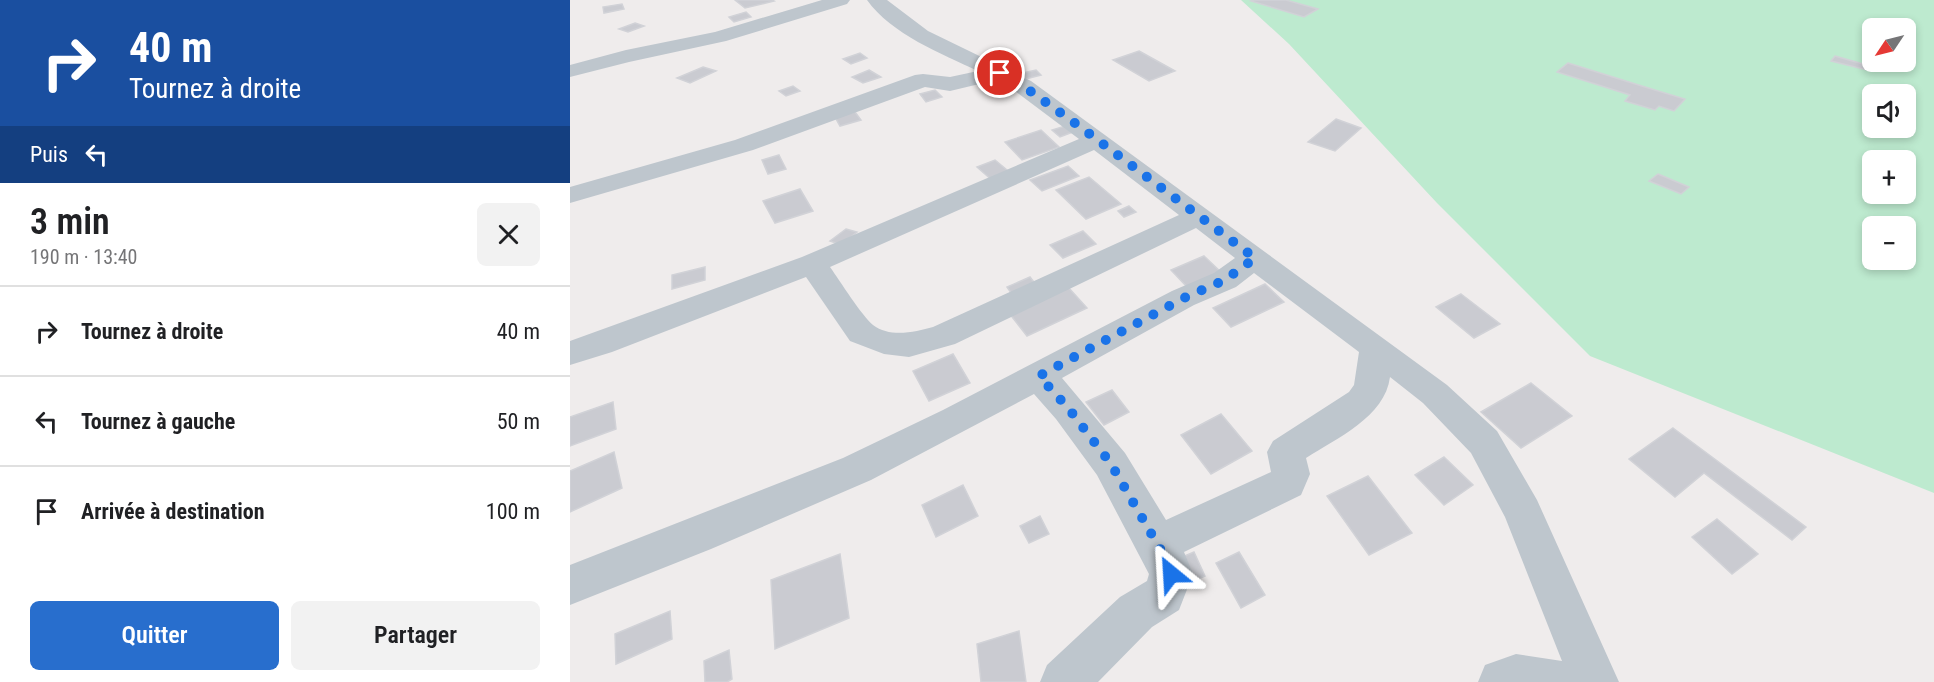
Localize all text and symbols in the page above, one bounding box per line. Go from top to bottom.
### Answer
north arrow [1862,18,1916,72]
map controls [1862,18,1916,270]
text: 40 m [129,23,212,72]
icon: right [30,24,108,102]
pin [974,47,1025,98]
icon: arrive [983,56,1016,89]
text: Tournez à droite [129,73,301,105]
button: sound [1862,84,1916,138]
icon: left [80,138,113,171]
text: Puis [30,142,68,167]
button: + [1862,150,1916,204]
text: 3 min [30,201,110,243]
button: close [477,203,540,266]
button: − [1862,216,1916,270]
text: 190 m · 13:40 [30,245,137,269]
icon: right [30,315,63,348]
text: Tournez à droite [81,319,223,344]
text: 40 m [497,319,540,344]
icon: left [30,405,63,438]
text: Tournez à gauche [81,409,235,434]
text: 50 m [497,409,540,434]
icon: arrive [30,495,63,528]
text: Arrivée à destination [81,499,265,524]
text: 100 m [486,499,540,524]
position arrow [1139,542,1203,606]
button: Quitter [30,601,279,670]
button: Partager [291,601,540,670]

